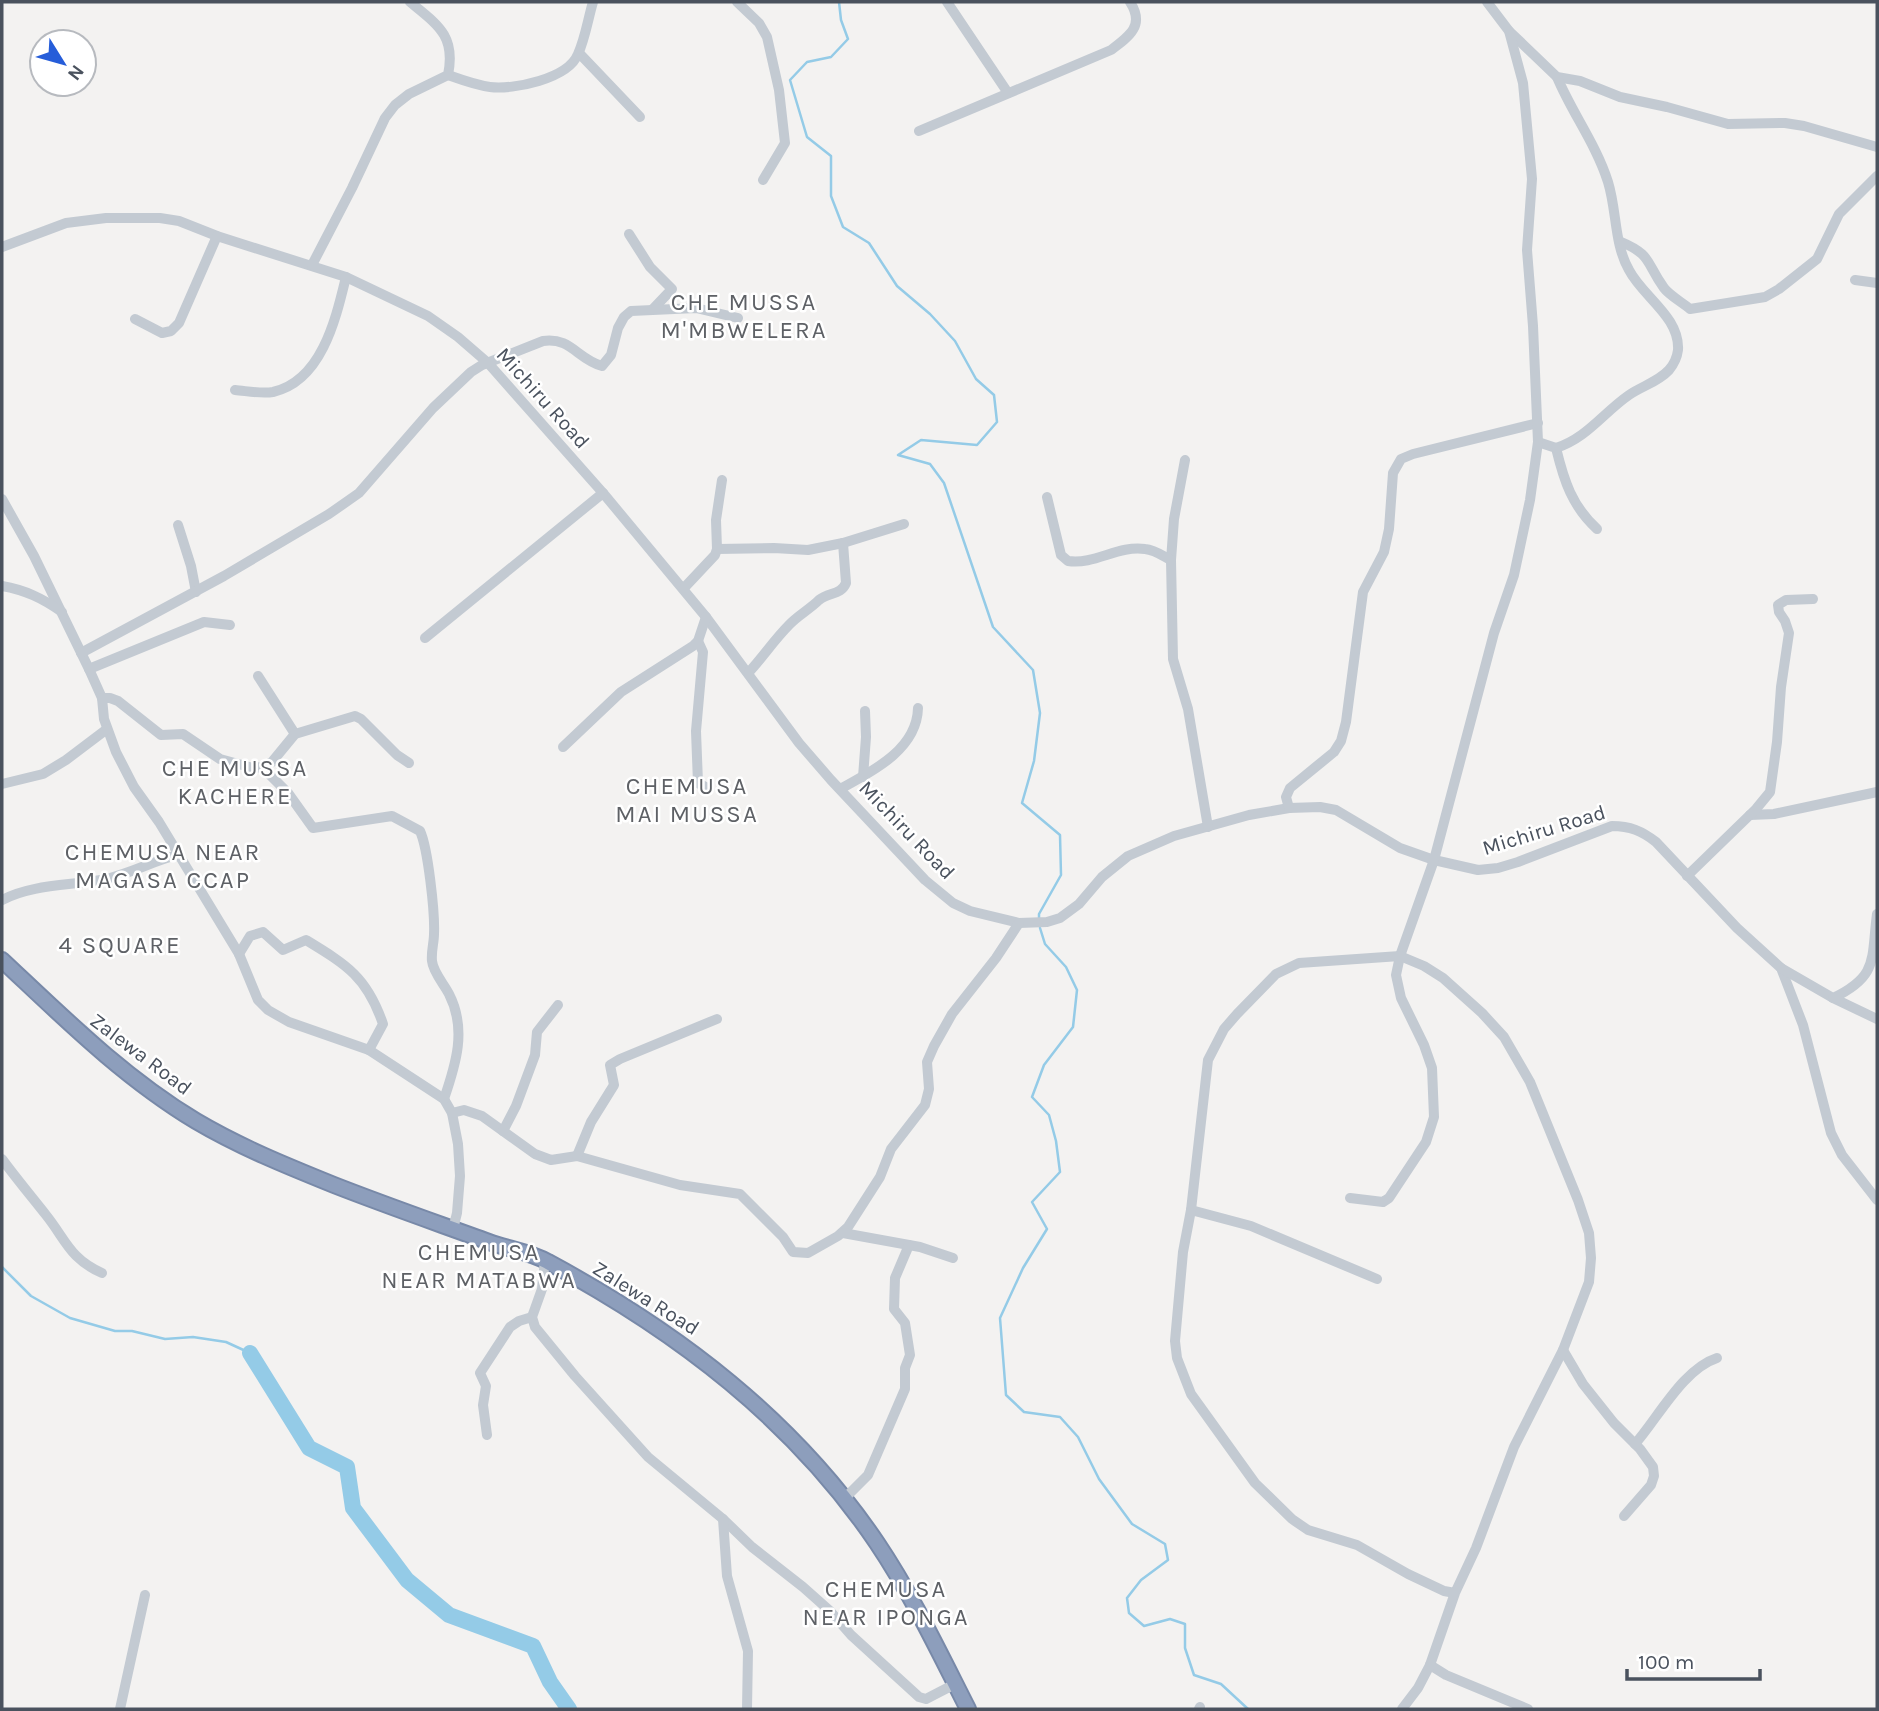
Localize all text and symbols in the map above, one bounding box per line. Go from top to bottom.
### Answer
north arrow [28,28,98,98]
text: N [63,61,89,85]
district label: CHE MUSSA M'MBWELERA [661,288,827,344]
street label: Michiru Road [491,343,595,453]
district label: CHE MUSSA KACHERE [162,754,308,810]
district label: CHEMUSA MAI MUSSA [615,772,759,828]
street label: Michiru Road [854,776,960,884]
street label: Michiru Road [1480,800,1608,860]
district label: CHEMUSA NEAR MAGASA CCAP [65,838,261,894]
district label: 4 SQUARE [59,931,181,959]
street label: Zalewa Road [86,1008,196,1100]
district label: CHEMUSA NEAR MATABWA [381,1238,577,1294]
street label: Zalewa Road [588,1256,704,1340]
district label: CHEMUSA NEAR IPONGA [802,1575,970,1631]
scale bar [1627,1638,1760,1682]
text: 100 m [1638,1650,1695,1674]

